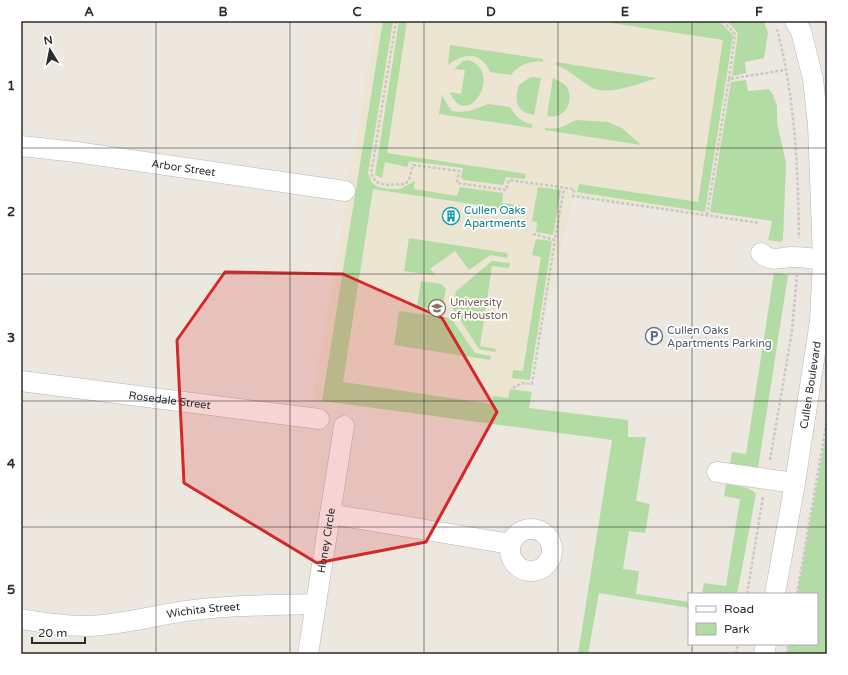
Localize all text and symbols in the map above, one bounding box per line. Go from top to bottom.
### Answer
text: A [84,4,94,20]
text: B [218,4,228,20]
text: C [352,4,362,20]
text: D [486,4,496,20]
text: E [621,4,629,20]
text: F [755,4,763,20]
north arrow [30,30,70,70]
text: N [43,33,54,48]
text: 1 [7,78,15,94]
street label: Arbor Street [151,157,216,179]
text: 2 [7,204,15,220]
place label: Cullen Oaks Apartments [464,204,526,230]
building icon: Cullen Oaks Apartments [441,206,461,226]
place label: University of Houston [450,296,508,322]
school or university icon: University of Houston [427,298,447,318]
place label: Cullen Oaks Apartments Parking [667,324,772,350]
parking icon: Cullen Oaks Apartments Parking [644,326,664,346]
text: 3 [7,330,15,346]
street label: Cullen Boulevard [797,340,823,430]
street label: Rosedale Street [128,388,212,412]
text: 4 [7,456,16,472]
street label: Honey Circle [314,507,337,574]
text: 5 [7,582,15,598]
legend [688,593,818,645]
street label: Wichita Street [166,600,240,621]
text: Road [724,602,754,616]
scale bar [32,619,85,645]
text: Park [724,622,750,636]
text: 20 m [38,626,67,640]

